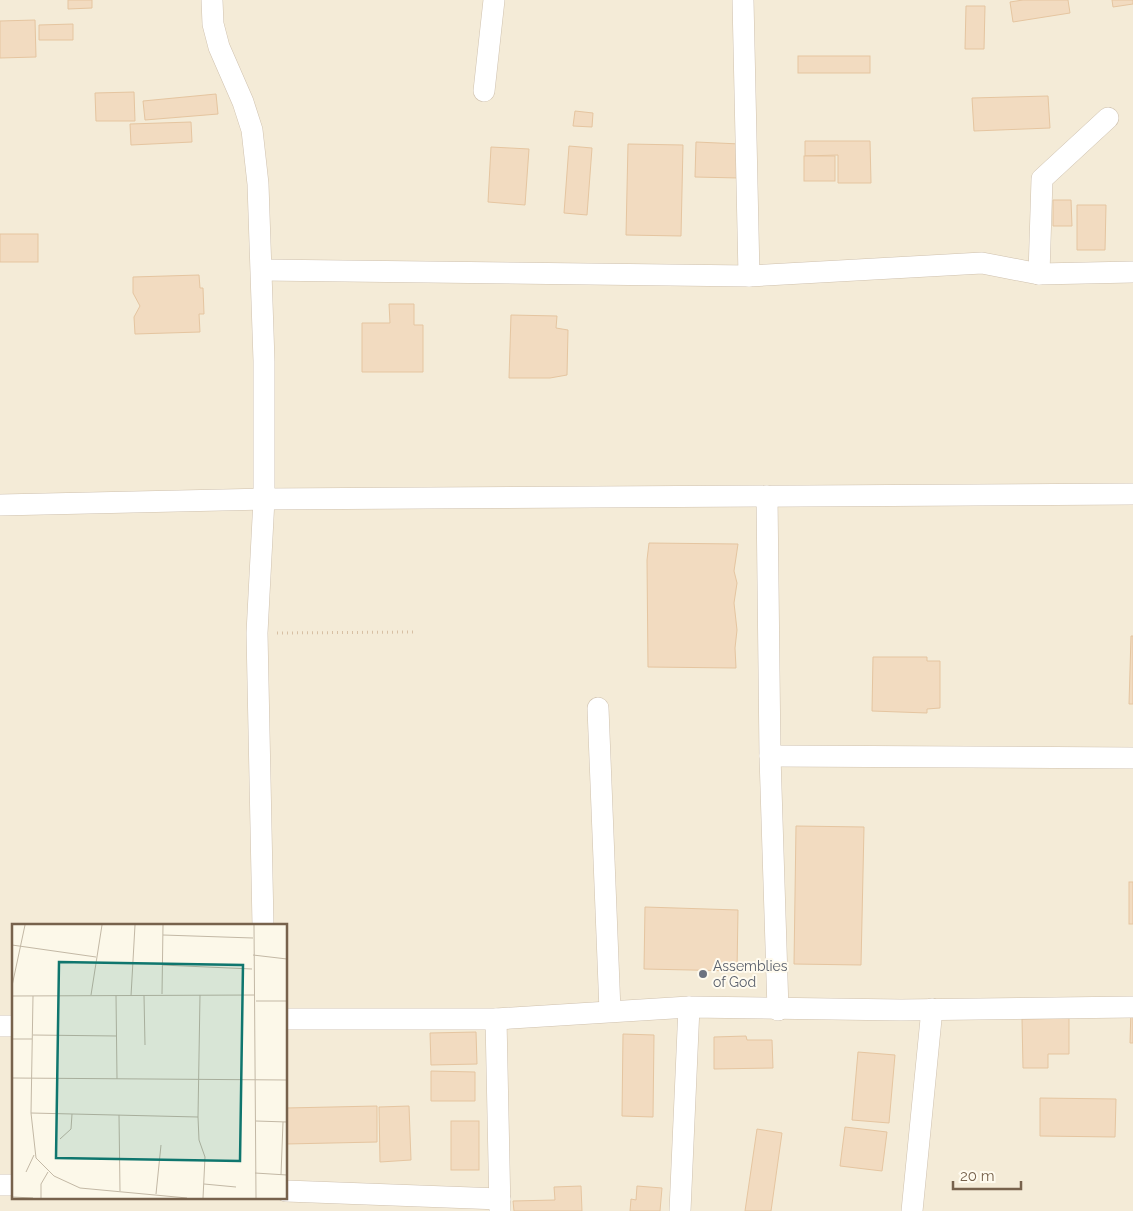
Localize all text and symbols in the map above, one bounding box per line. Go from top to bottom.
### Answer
inset map [12,924,288,1198]
place label: Assemblies of God [713,958,788,990]
marker: Assemblies of God [697,968,709,980]
scale bar [953,1158,1020,1190]
text: 20 m [960,1167,995,1185]

